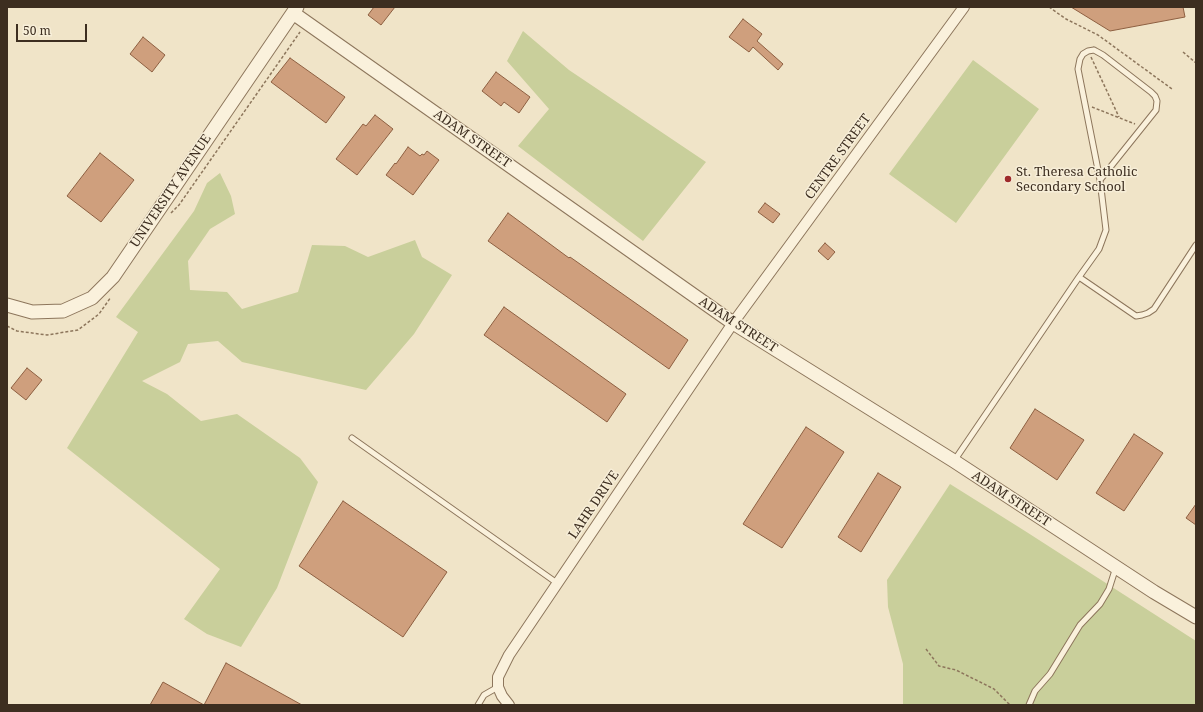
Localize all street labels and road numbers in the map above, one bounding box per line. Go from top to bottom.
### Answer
street label: ADAM STREET [430,107,514,171]
street label: CENTRE STREET [802,111,874,203]
street label: UNIVERSITY AVENUE [127,131,215,251]
street label: ADAM STREET [696,294,780,356]
street label: LAHR DRIVE [565,468,623,542]
street label: ADAM STREET [969,468,1053,530]

